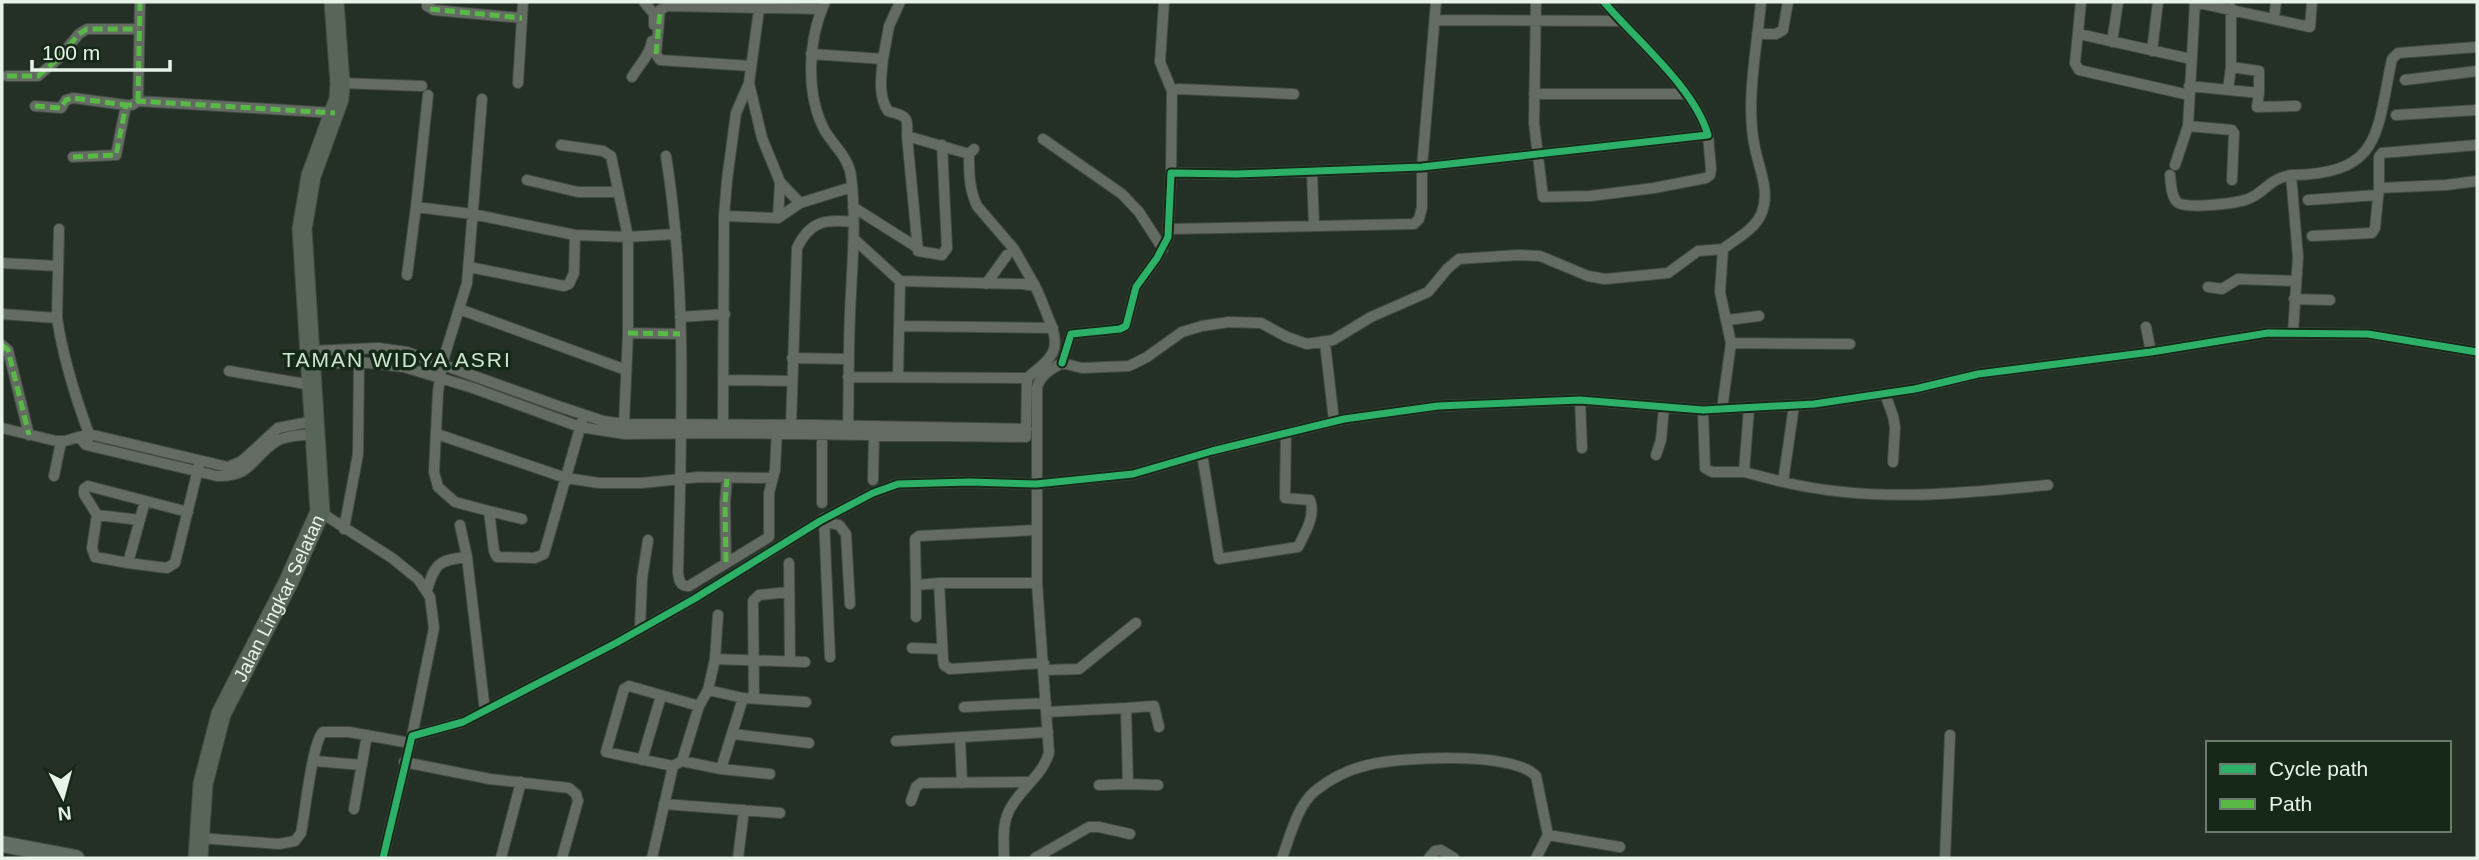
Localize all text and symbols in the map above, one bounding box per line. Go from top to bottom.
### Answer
scale bar [32,28,170,72]
text: 100 m [42,41,100,64]
district label: TAMAN WIDYA ASRI [282,348,512,371]
street label: Jalan Lingkar Selatan [229,511,328,685]
legend [2206,741,2451,832]
text: Cycle path [2269,757,2368,780]
north arrow [28,762,98,832]
text: Path [2269,792,2312,815]
text: N [57,802,73,825]

